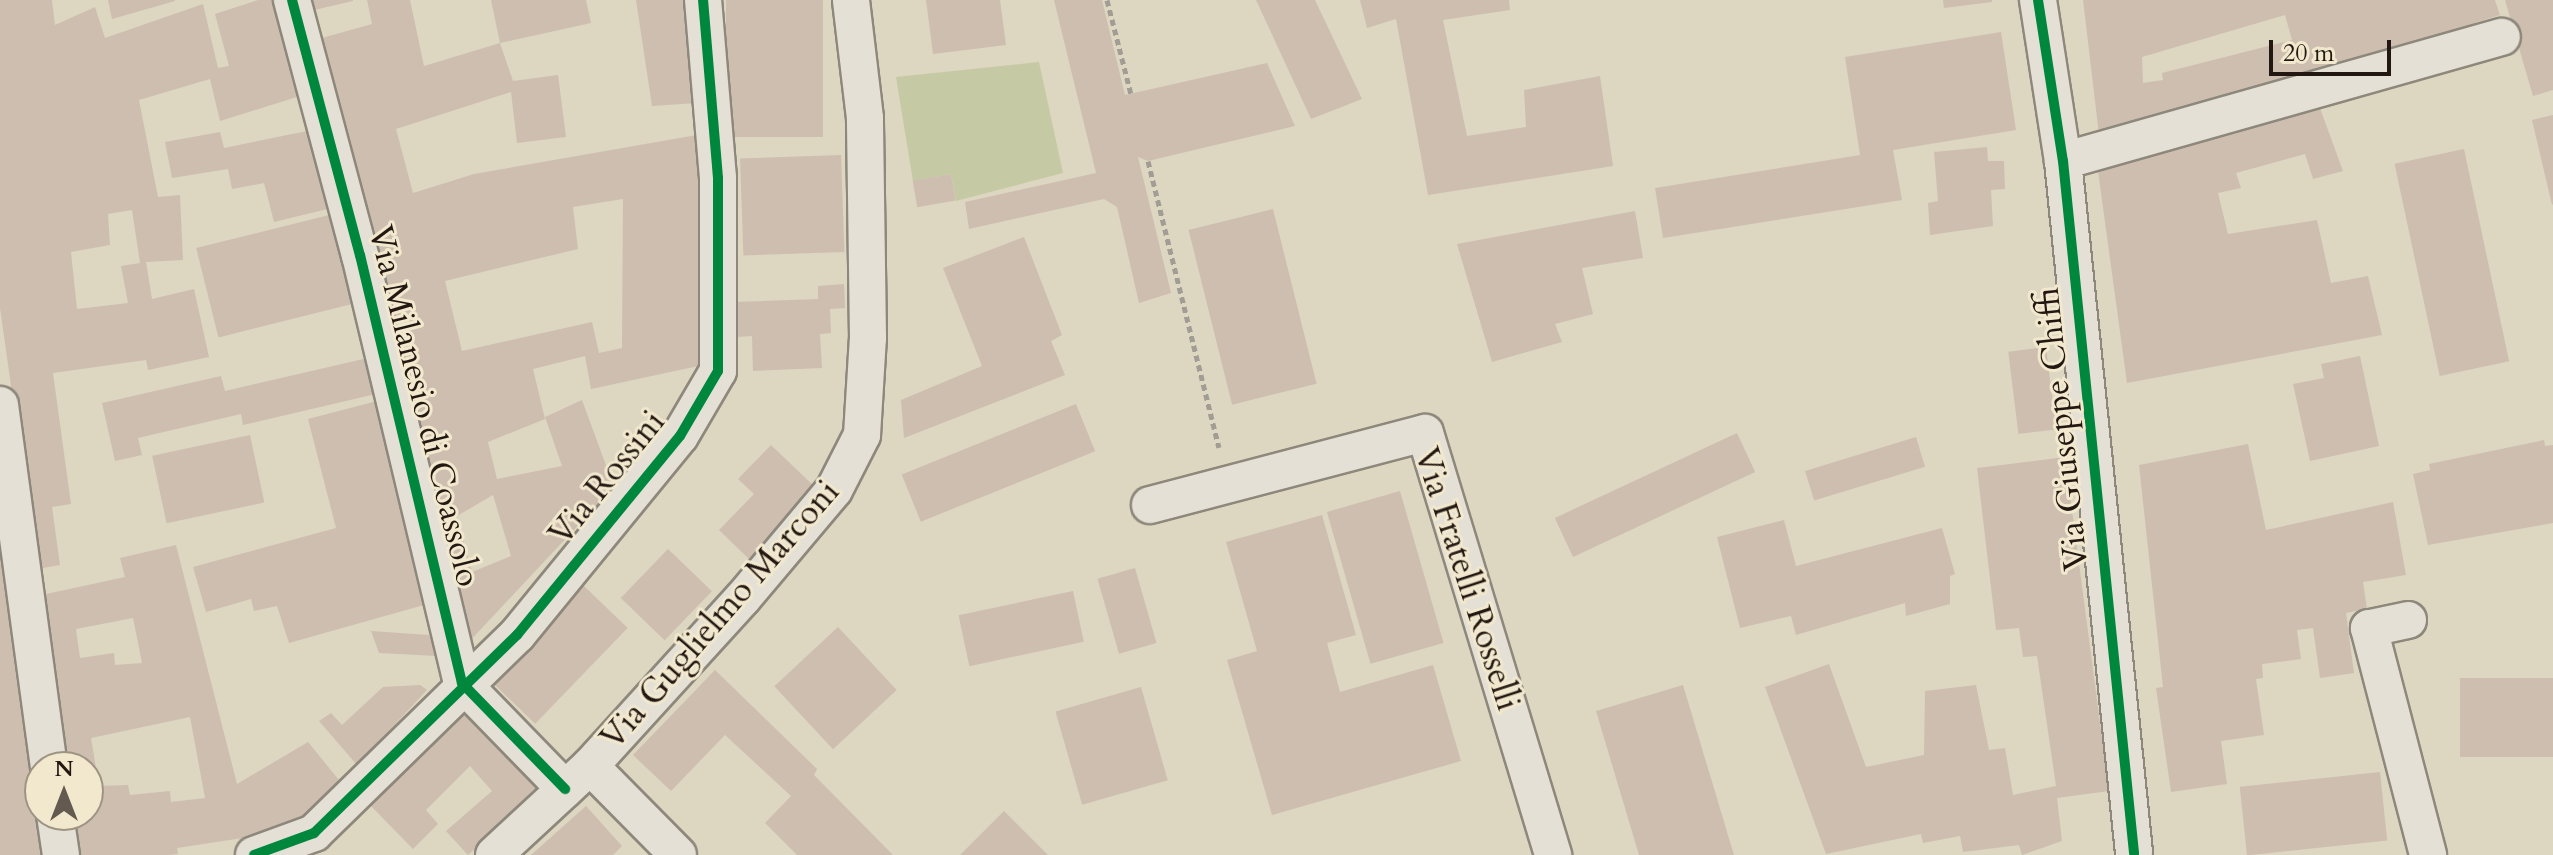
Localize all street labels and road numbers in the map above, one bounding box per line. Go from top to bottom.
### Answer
street label: Via Milanesio di Coassolo [359,221,489,591]
street label: Via Giuseppe Chiffi [2027,285,2097,573]
street label: Via Rossini [540,402,674,554]
street label: Via Fratelli Rosselli [1405,442,1529,716]
street label: Via Guglielmo Marconi [592,472,848,758]

